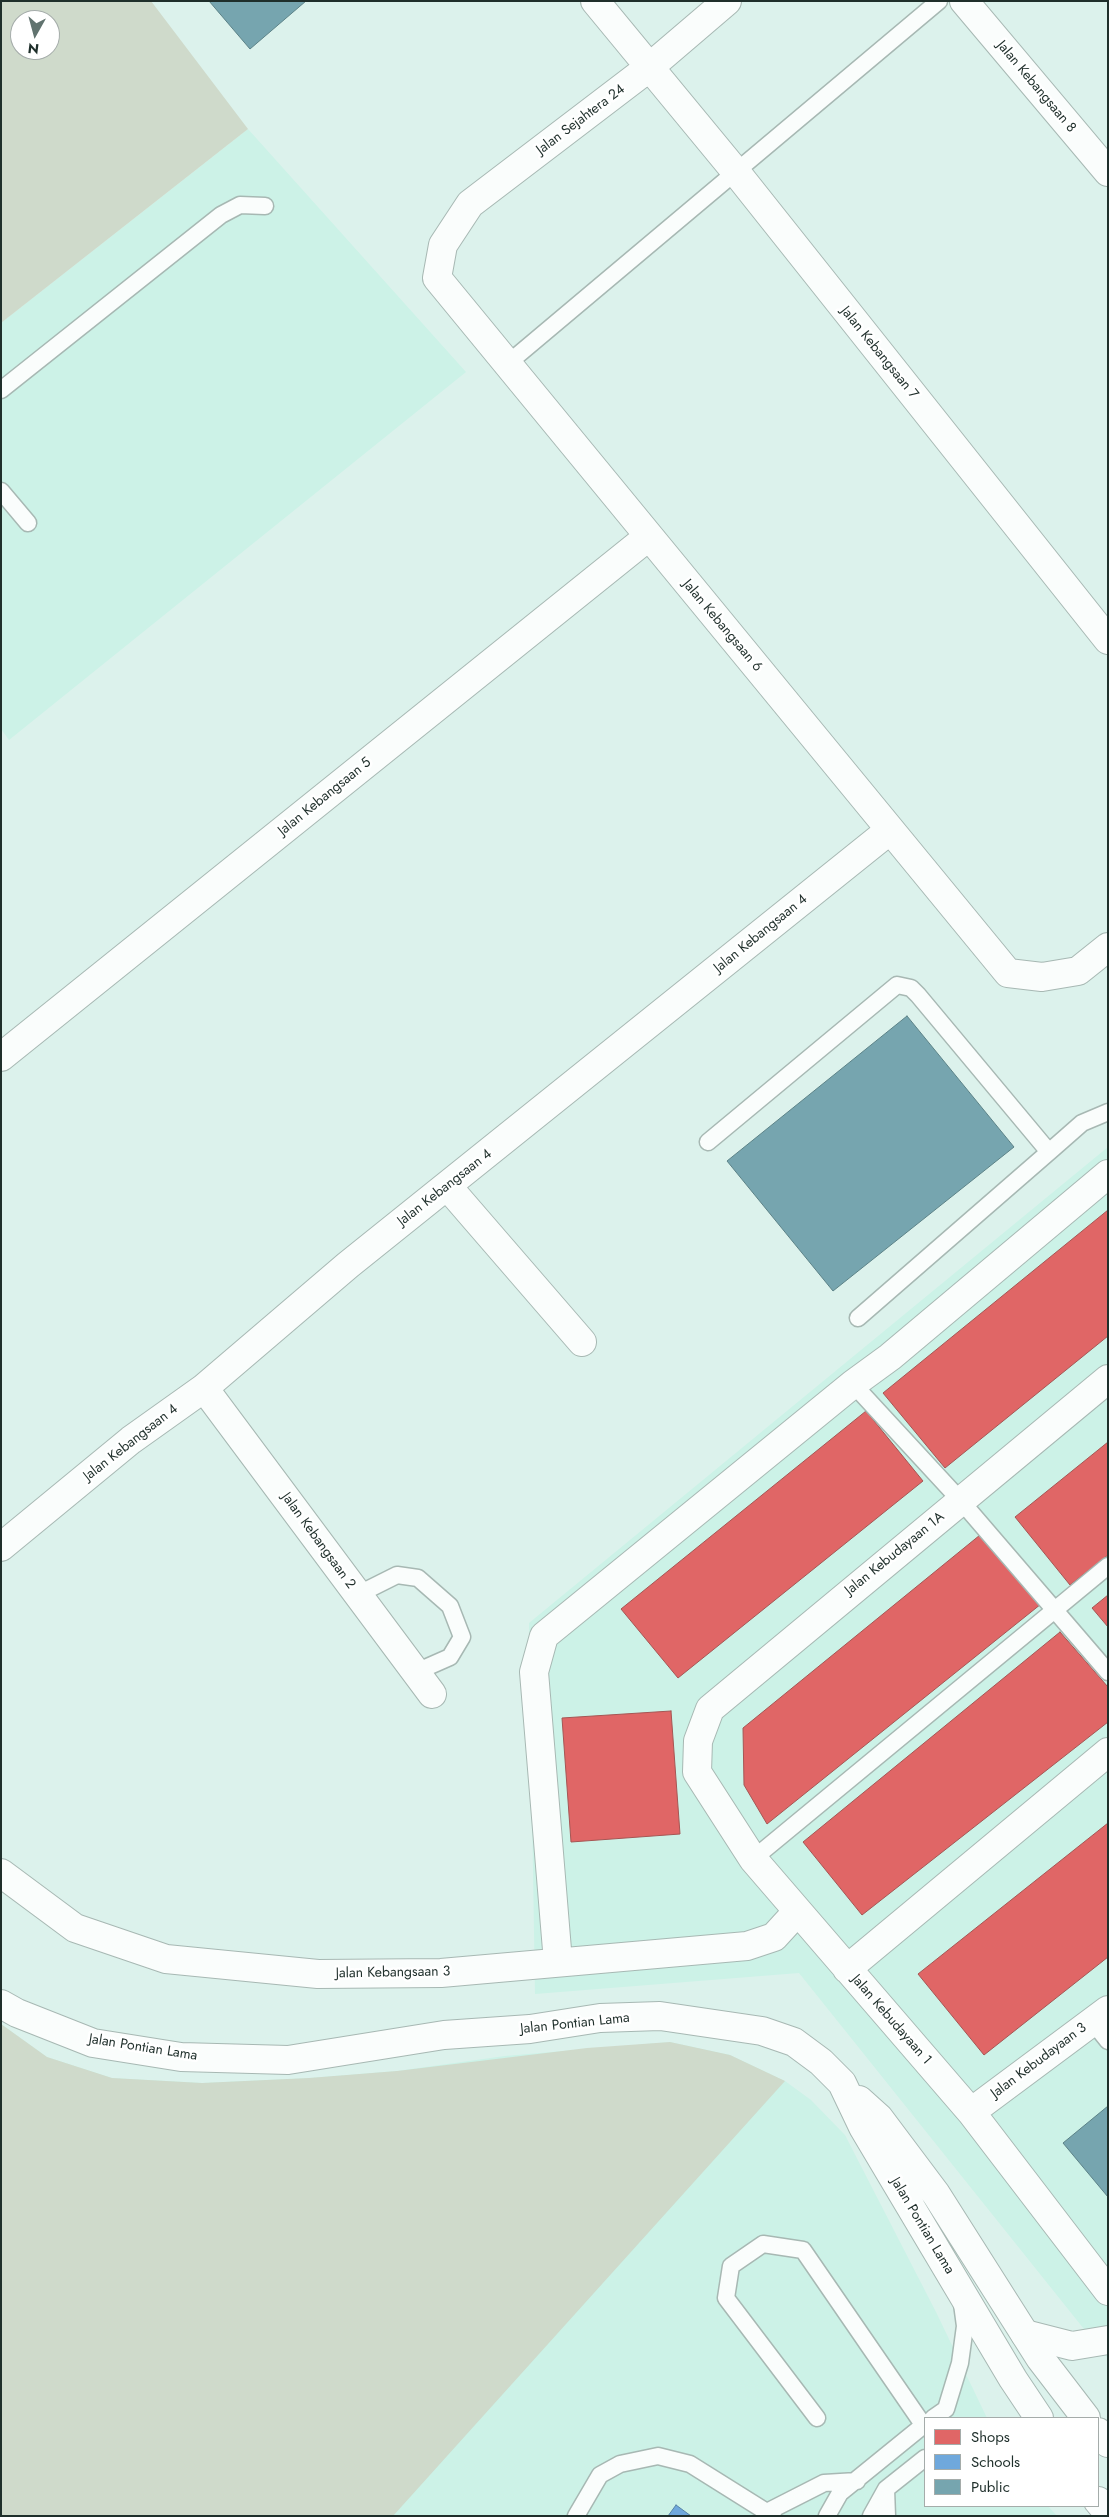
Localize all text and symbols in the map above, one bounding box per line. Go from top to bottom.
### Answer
north arrow [10,10,60,60]
text: N [27,38,40,59]
street label: Jalan Kebangsaan 8 [993,38,1079,136]
street label: Jalan Sejahtera 24 [533,81,629,159]
street label: Jalan Kebangsaan 7 [836,303,922,403]
street label: Jalan Kebangsaan 6 [679,577,765,675]
street label: Jalan Kebangsaan 5 [275,754,375,840]
street label: Jalan Kebangsaan 4 [711,891,811,977]
street label: Jalan Kebangsaan 4 [394,1146,496,1230]
street label: Jalan Kebangsaan 4 [80,1401,182,1485]
street label: Jalan Kebangsaan 2 [277,1490,359,1592]
street label: Jalan Kebudayaan 1A [842,1509,948,1599]
street label: Jalan Kebangsaan 3 [336,1964,450,1982]
street label: Jalan Kebudayaan 1 [847,1972,935,2068]
street label: Jalan Pontian Lama [520,2010,630,2038]
street label: Jalan Kebudayaan 3 [988,2020,1090,2102]
street label: Jalan Pontian Lama [87,2031,199,2065]
street label: Jalan Pontian Lama [887,2175,957,2277]
legend [924,2417,1099,2507]
text: Shops [971,2426,1010,2448]
text: Schools [971,2451,1020,2473]
text: Public [971,2476,1010,2498]

